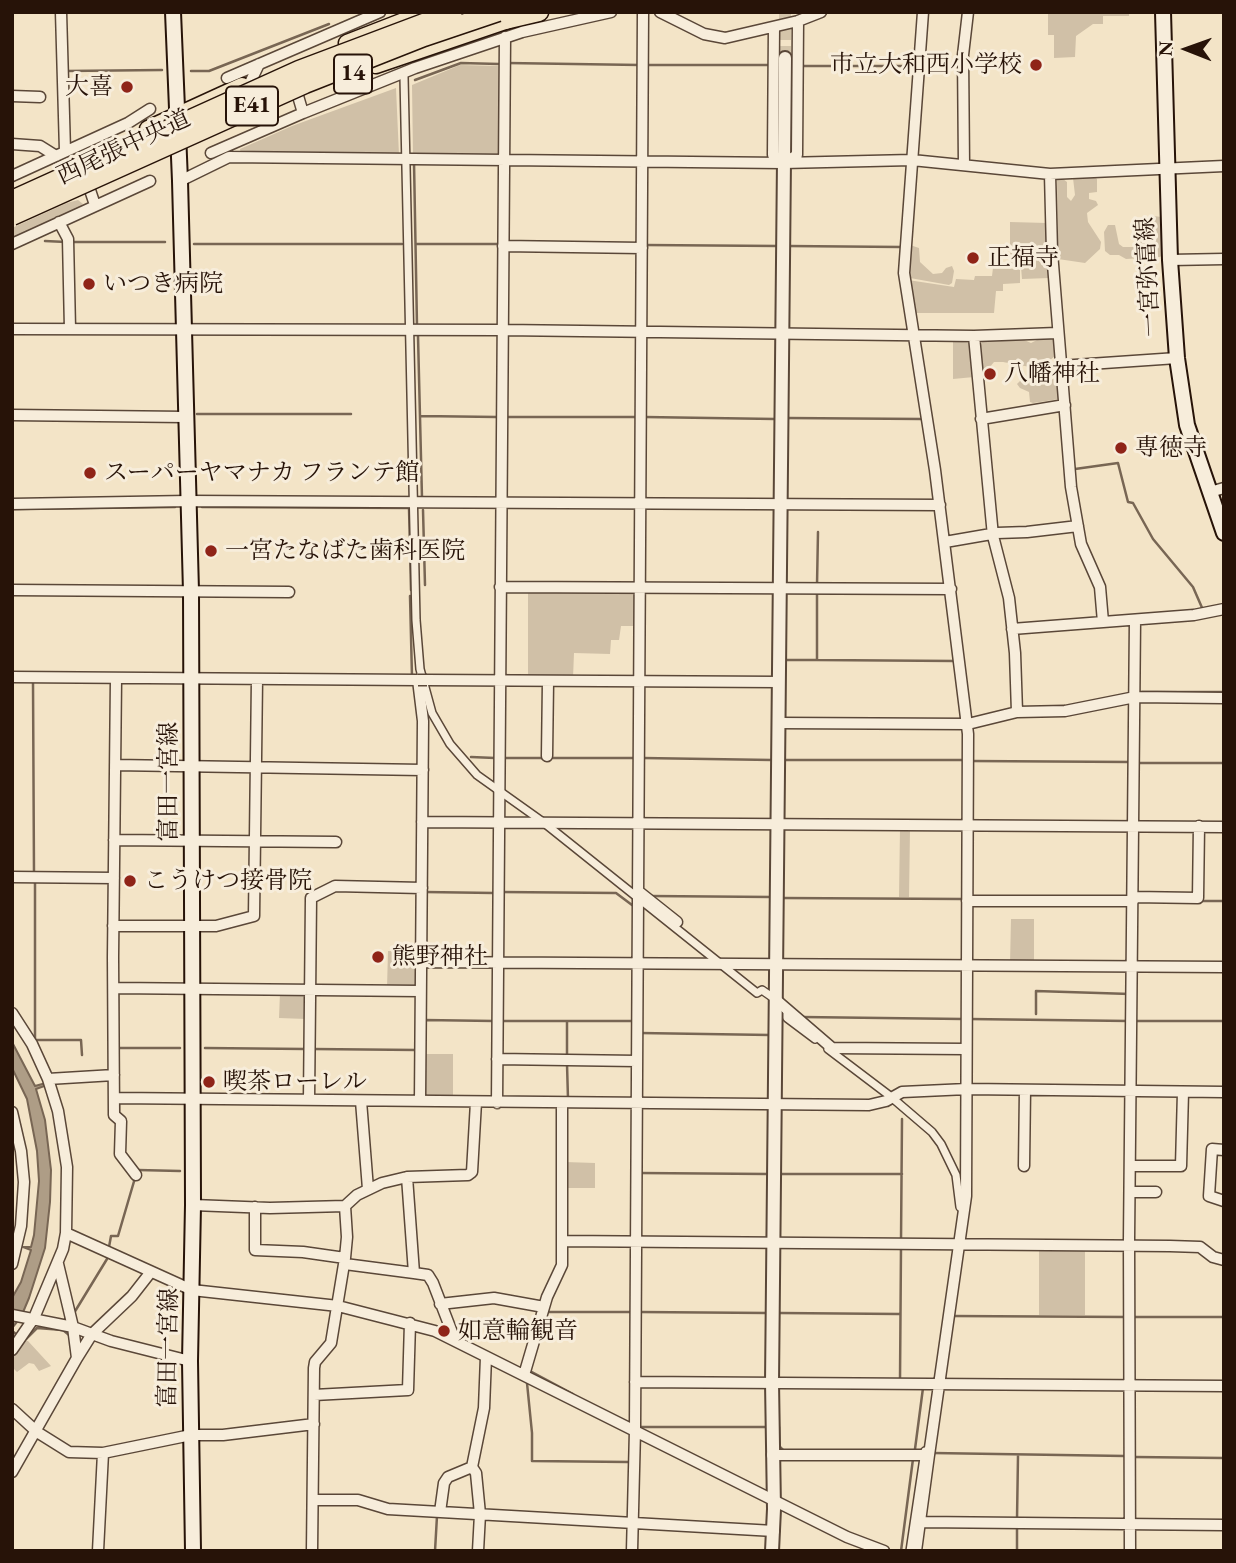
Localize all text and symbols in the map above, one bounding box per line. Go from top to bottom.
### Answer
north arrow [1152,14,1222,84]
text: N [1153,41,1178,57]
place label: 市立大和西小学校 [830,51,1022,79]
road number: 14 [334,54,372,94]
marker: 市立大和西小学校 [1028,57,1044,73]
place label: 大喜 [65,73,113,101]
marker: 大喜 [119,79,135,95]
road number: E41 [226,86,278,125]
street label: 西尾張中央道 [53,105,195,191]
street label: 一宮弥富線 [1131,216,1167,338]
place label: 正福寺 [987,244,1059,272]
marker: 正福寺 [965,250,981,266]
place label: いつき病院 [103,270,223,298]
marker: いつき病院 [81,276,97,292]
place label: 八幡神社 [1004,360,1100,388]
marker: 八幡神社 [982,366,998,382]
place label: 専徳寺 [1135,434,1207,462]
marker: 専徳寺 [1113,440,1129,456]
place label: スーパーヤマナカ フランテ館 [104,459,420,487]
marker: スーパーヤマナカ フランテ館 [82,465,98,481]
place label: 一宮たなばた歯科医院 [225,537,465,565]
marker: 一宮たなばた歯科医院 [203,543,219,559]
street label: 富田一宮線 [155,722,183,842]
place label: こうけつ接骨院 [144,867,312,895]
marker: こうけつ接骨院 [122,873,138,889]
place label: 熊野神社 [392,943,488,971]
marker: 熊野神社 [370,949,386,965]
place label: 喫茶ローレル [223,1068,367,1096]
marker: 喫茶ローレル [201,1074,217,1090]
street label: 富田一宮線 [154,1288,184,1408]
place label: 如意輪観音 [458,1317,578,1345]
marker: 如意輪観音 [436,1323,452,1339]

